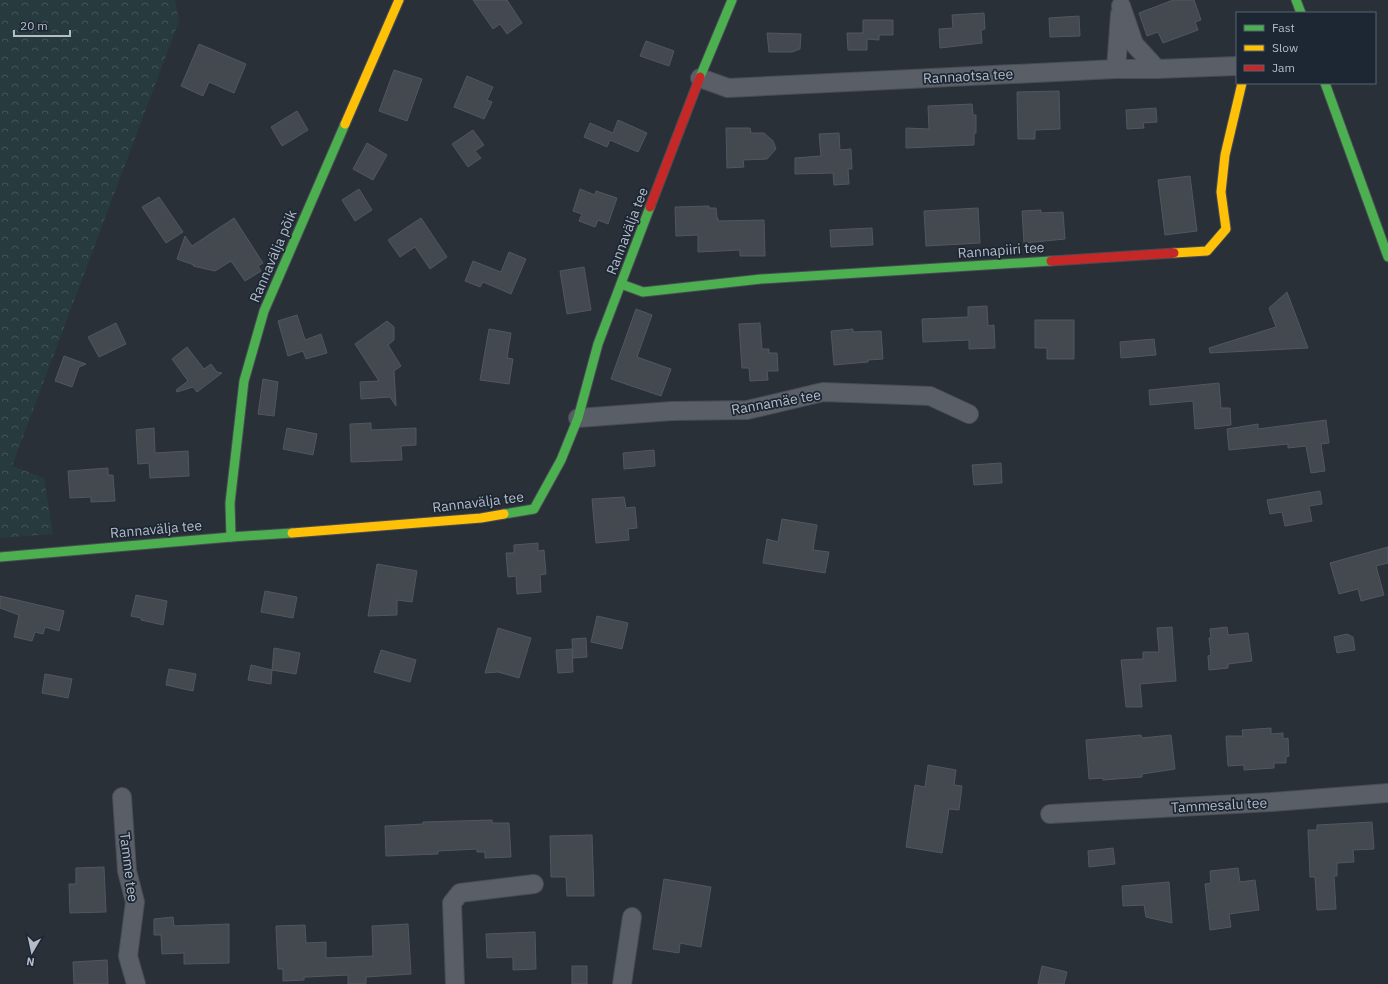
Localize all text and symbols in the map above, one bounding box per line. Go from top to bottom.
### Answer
scale bar [14,12,70,38]
legend [1236,12,1376,84]
text: 20 m [20,18,48,33]
text: Fast [1272,20,1295,35]
text: Slow [1272,40,1298,55]
text: Jam [1272,60,1295,75]
street label: Rannaotsa tee [922,65,1014,87]
street label: Rannavälja tee [602,184,652,277]
street label: Rannavälja põik [245,206,301,305]
street label: Rannapiiri tee [957,238,1045,262]
street label: Rannamäe tee [730,385,822,419]
street label: Rannavälja tee [431,487,525,517]
street label: Rannavälja tee [109,516,203,542]
street label: Tammesalu tee [1170,793,1268,817]
street label: Tamme tee [116,831,142,903]
north arrow [12,932,52,972]
text: N [25,954,35,969]

